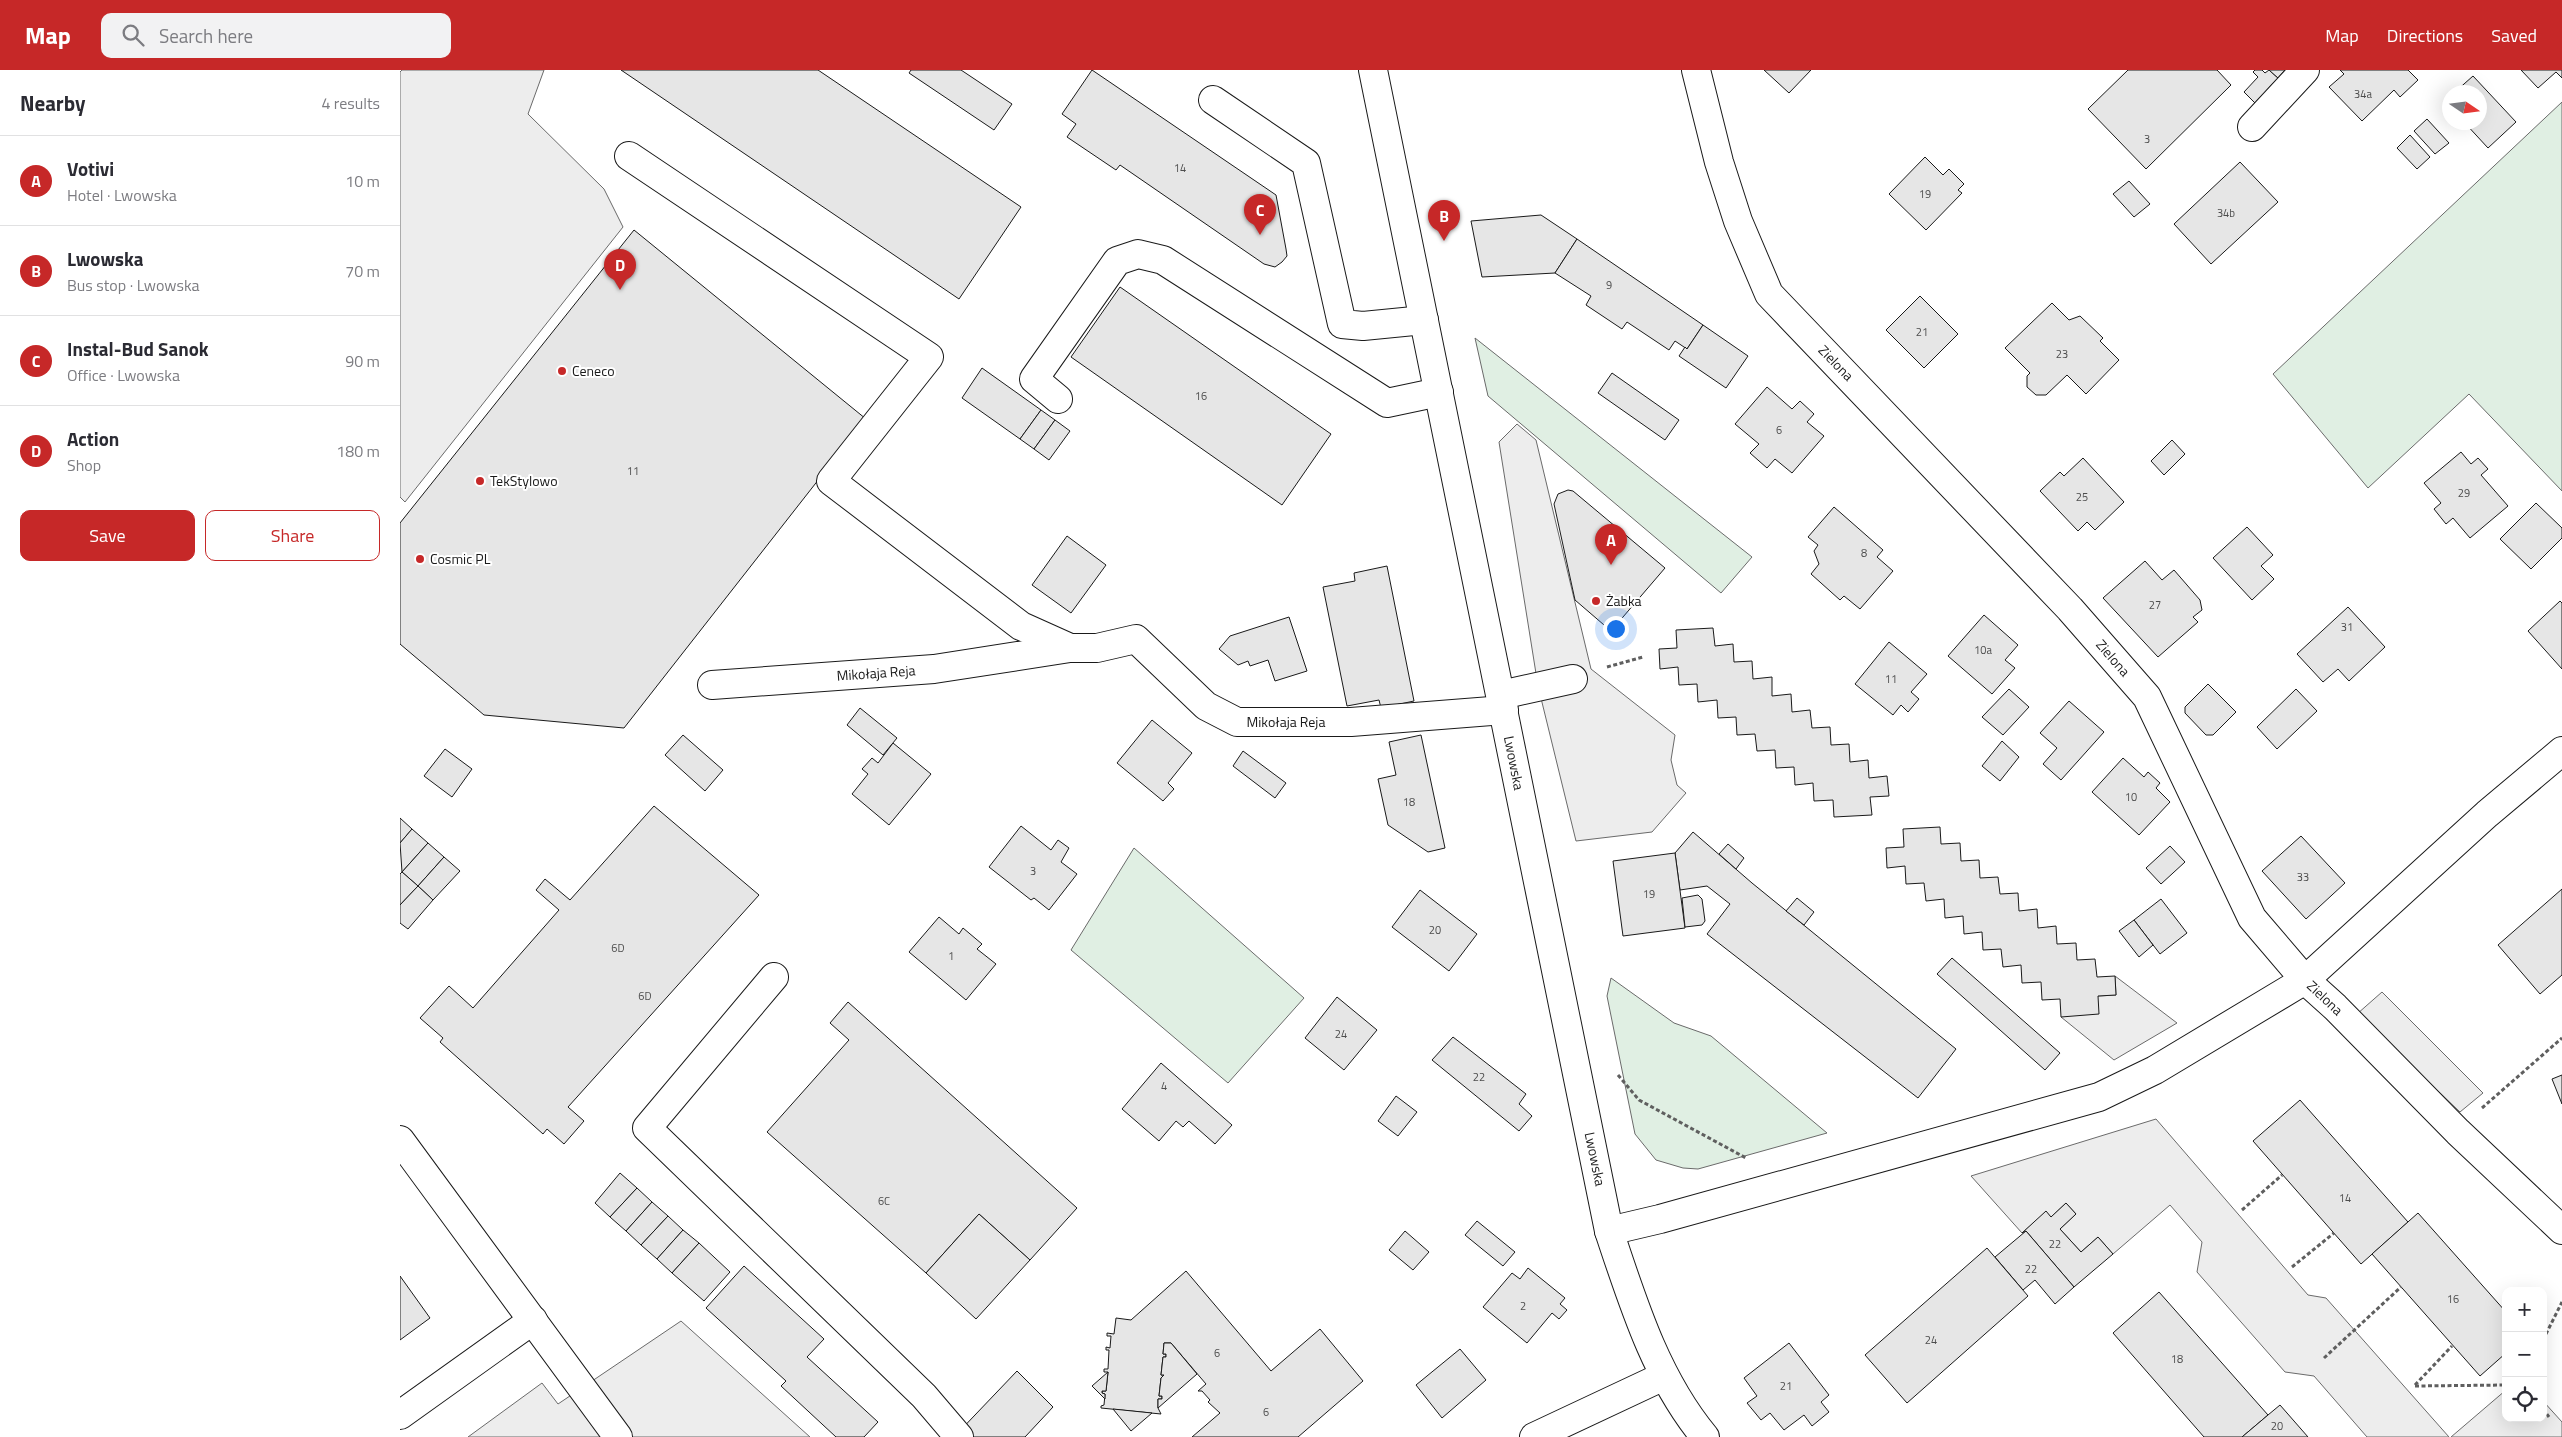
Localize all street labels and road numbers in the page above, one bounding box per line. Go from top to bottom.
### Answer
street label: Zielona [1814,340,1859,385]
street label: Zielona [2091,635,2135,681]
street label: Mikołaja Reja [836,659,916,686]
street label: Mikołaja Reja [1247,711,1325,732]
street label: Lwowska [1499,734,1530,792]
street label: Zielona [2303,975,2348,1020]
street label: Lwowska [1580,1130,1611,1188]

